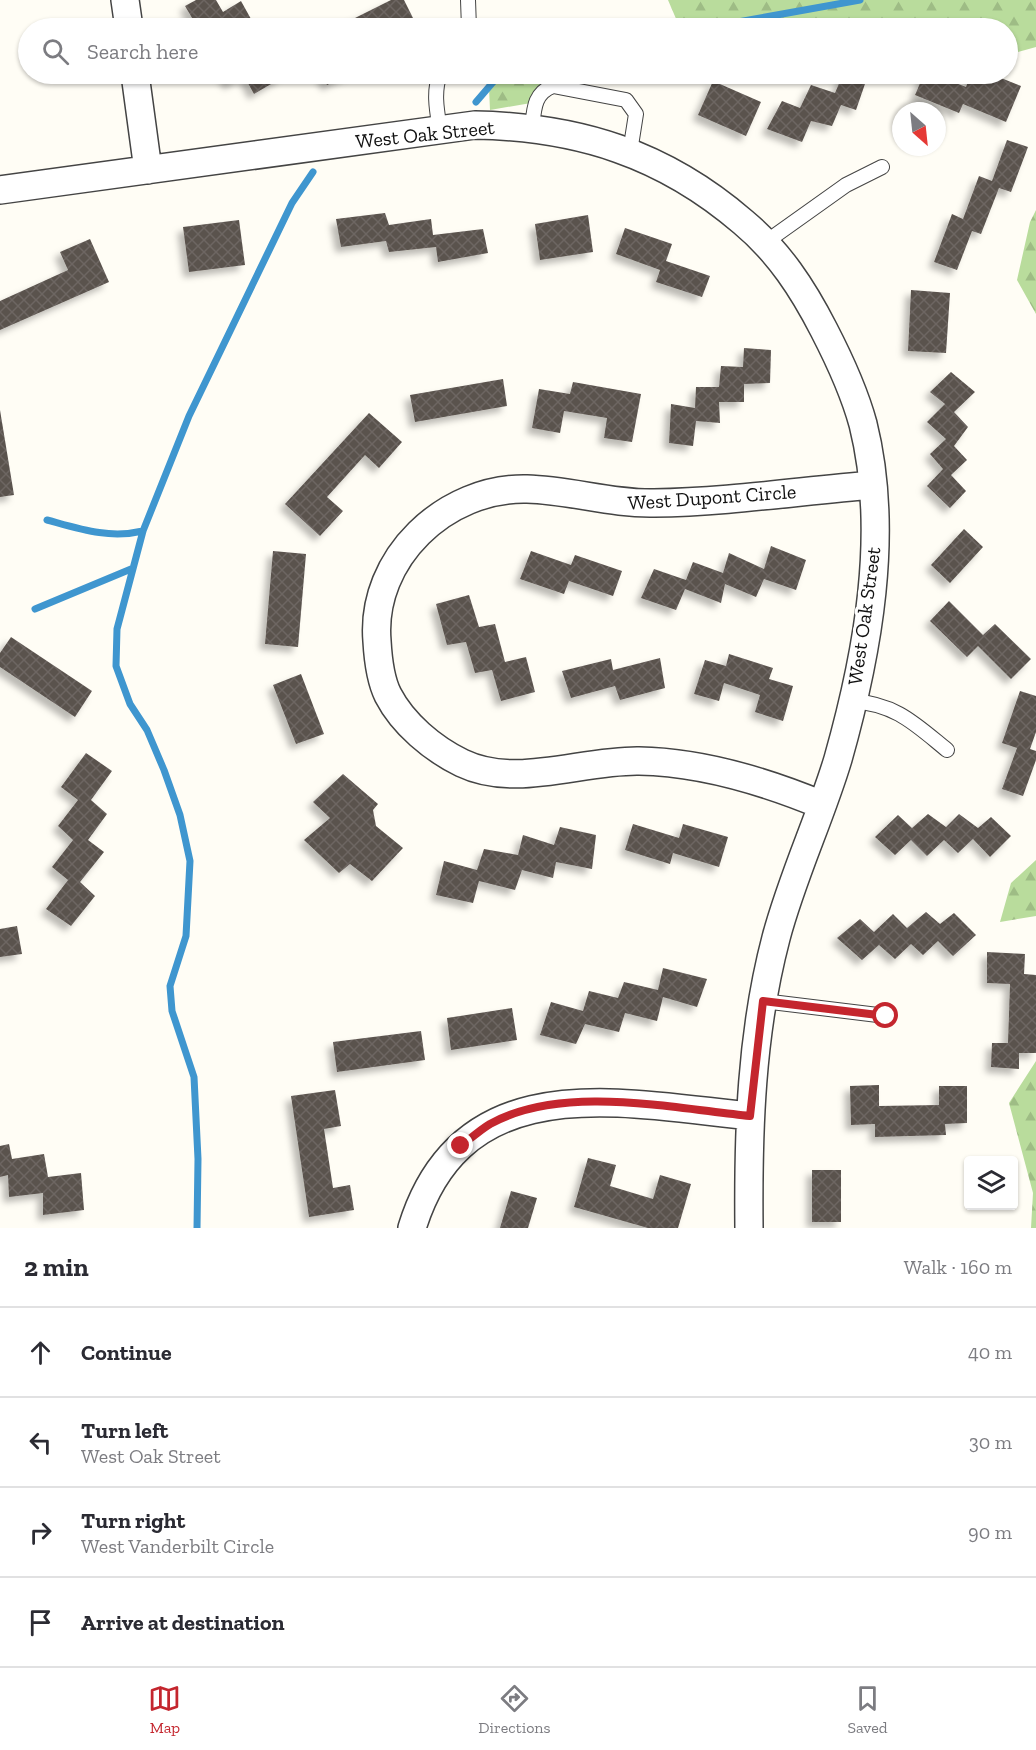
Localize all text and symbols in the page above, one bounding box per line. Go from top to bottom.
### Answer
search box [18,18,1018,84]
icon: search [39,35,72,68]
text: Search here [87,38,198,65]
north arrow [892,102,946,156]
street label: West Oak Street [354,115,496,153]
street label: West Dupont Circle [627,479,797,515]
street label: West Oak Street [842,545,886,687]
route start [872,1002,898,1028]
route end [447,1132,473,1158]
map controls [964,1156,1018,1210]
button: layers [964,1156,1018,1210]
text: 2 min [24,1251,89,1283]
text: Walk · 160 m [904,1255,1012,1279]
icon: ahead [24,1336,57,1369]
text: Continue [81,1339,172,1366]
text: 40 m [968,1340,1012,1364]
text: Turn left [81,1417,168,1444]
icon: left [24,1426,57,1459]
text: 30 m [969,1430,1012,1454]
text: West Oak Street [81,1444,221,1468]
text: Turn right [81,1507,185,1534]
icon: right [24,1516,57,1549]
text: 90 m [968,1520,1012,1544]
text: West Vanderbilt Circle [81,1534,274,1558]
icon: arrive [24,1606,57,1639]
text: Arrive at destination [81,1609,284,1636]
tab: Map [148,1682,181,1737]
tab: Directions [478,1682,551,1737]
tab: Saved [847,1682,888,1737]

